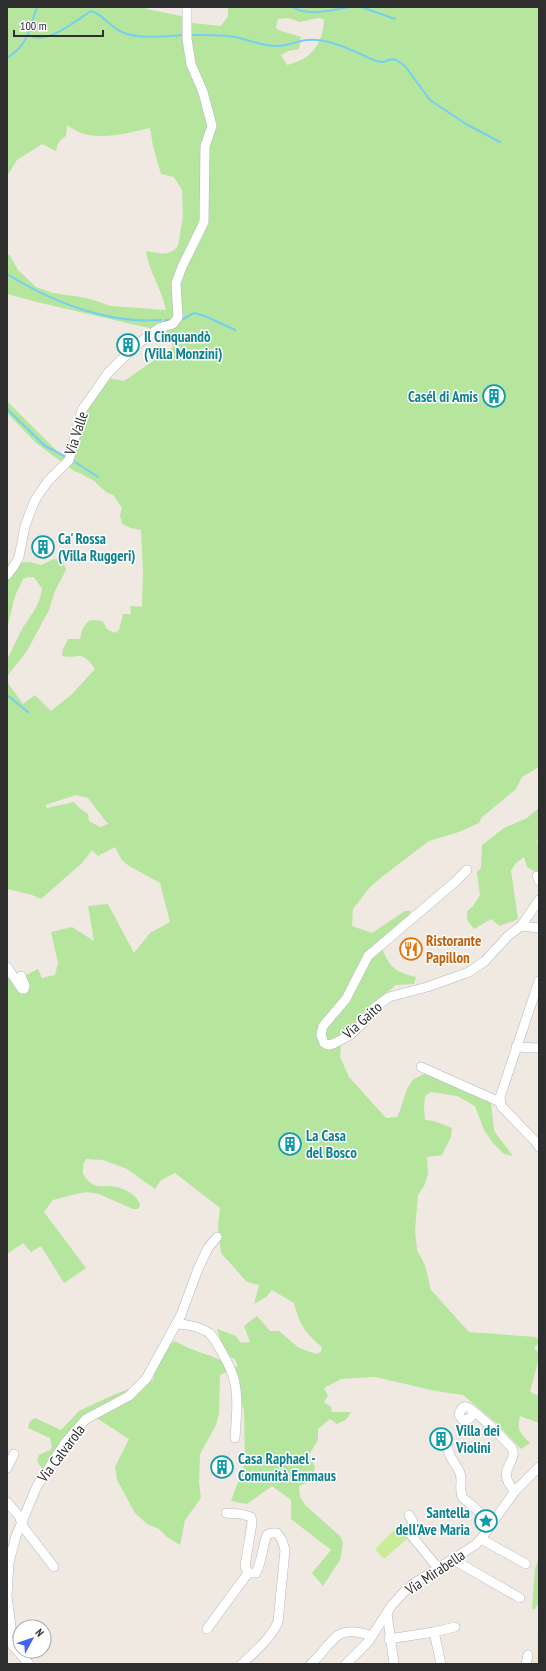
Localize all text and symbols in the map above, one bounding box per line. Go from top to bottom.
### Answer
scale bar [14,12,103,38]
text: 100 m [20,18,47,33]
place label: Il Cinquandò (Villa Monzini) [144,327,222,363]
building icon: Il Cinquandò (Villa Monzini) [115,332,141,358]
building icon: Casél di Amis [481,383,507,409]
place label: Casél di Amis [408,387,478,406]
street label: Via Valle [60,409,92,458]
place label: Ca' Rossa (Villa Ruggeri) [58,529,136,565]
building icon: Ca' Rossa (Villa Ruggeri) [30,534,56,560]
place label: Ristorante Papillon [426,931,481,967]
restaurant icon: Ristorante Papillon [398,936,424,962]
street label: Via Gaito [338,997,386,1043]
place label: La Casa del Bosco [306,1126,357,1162]
building icon: La Casa del Bosco [277,1131,303,1157]
street label: Via Calvarola [33,1420,89,1486]
place label: Villa dei Violini [455,1421,500,1457]
building icon: Villa dei Violini [428,1426,454,1452]
place label: Casa Raphael - Comunità Emmaus [238,1449,336,1485]
building icon: Casa Raphael - Comunità Emmaus [209,1454,235,1480]
place label: Santella dell'Ave Maria [396,1503,470,1539]
place icon: Santella dell'Ave Maria [473,1508,499,1534]
street label: Via Mirabella [401,1545,468,1599]
north arrow [12,1619,52,1659]
text: N [32,1626,47,1639]

